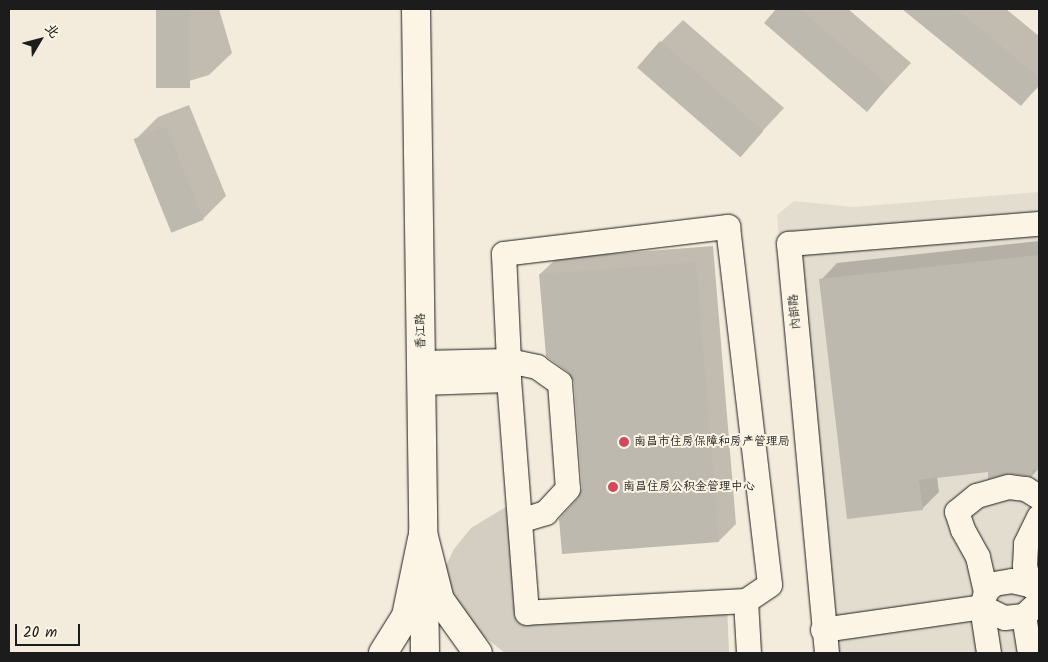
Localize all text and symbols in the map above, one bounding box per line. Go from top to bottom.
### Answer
north arrow [15,15,65,65]
text: 北 [39,19,65,43]
street label: 内部路 [786,293,804,331]
street label: 香江路 [413,313,429,349]
place label: 南昌市住房保障和房产管理局 [634,435,790,449]
marker: 南昌市住房保障和房产管理局 [618,436,630,448]
place label: 南昌住房公积金管理中心 [623,480,755,494]
marker: 南昌住房公积金管理中心 [607,481,619,493]
scale bar [18,614,82,646]
text: 20 m [23,621,57,645]

